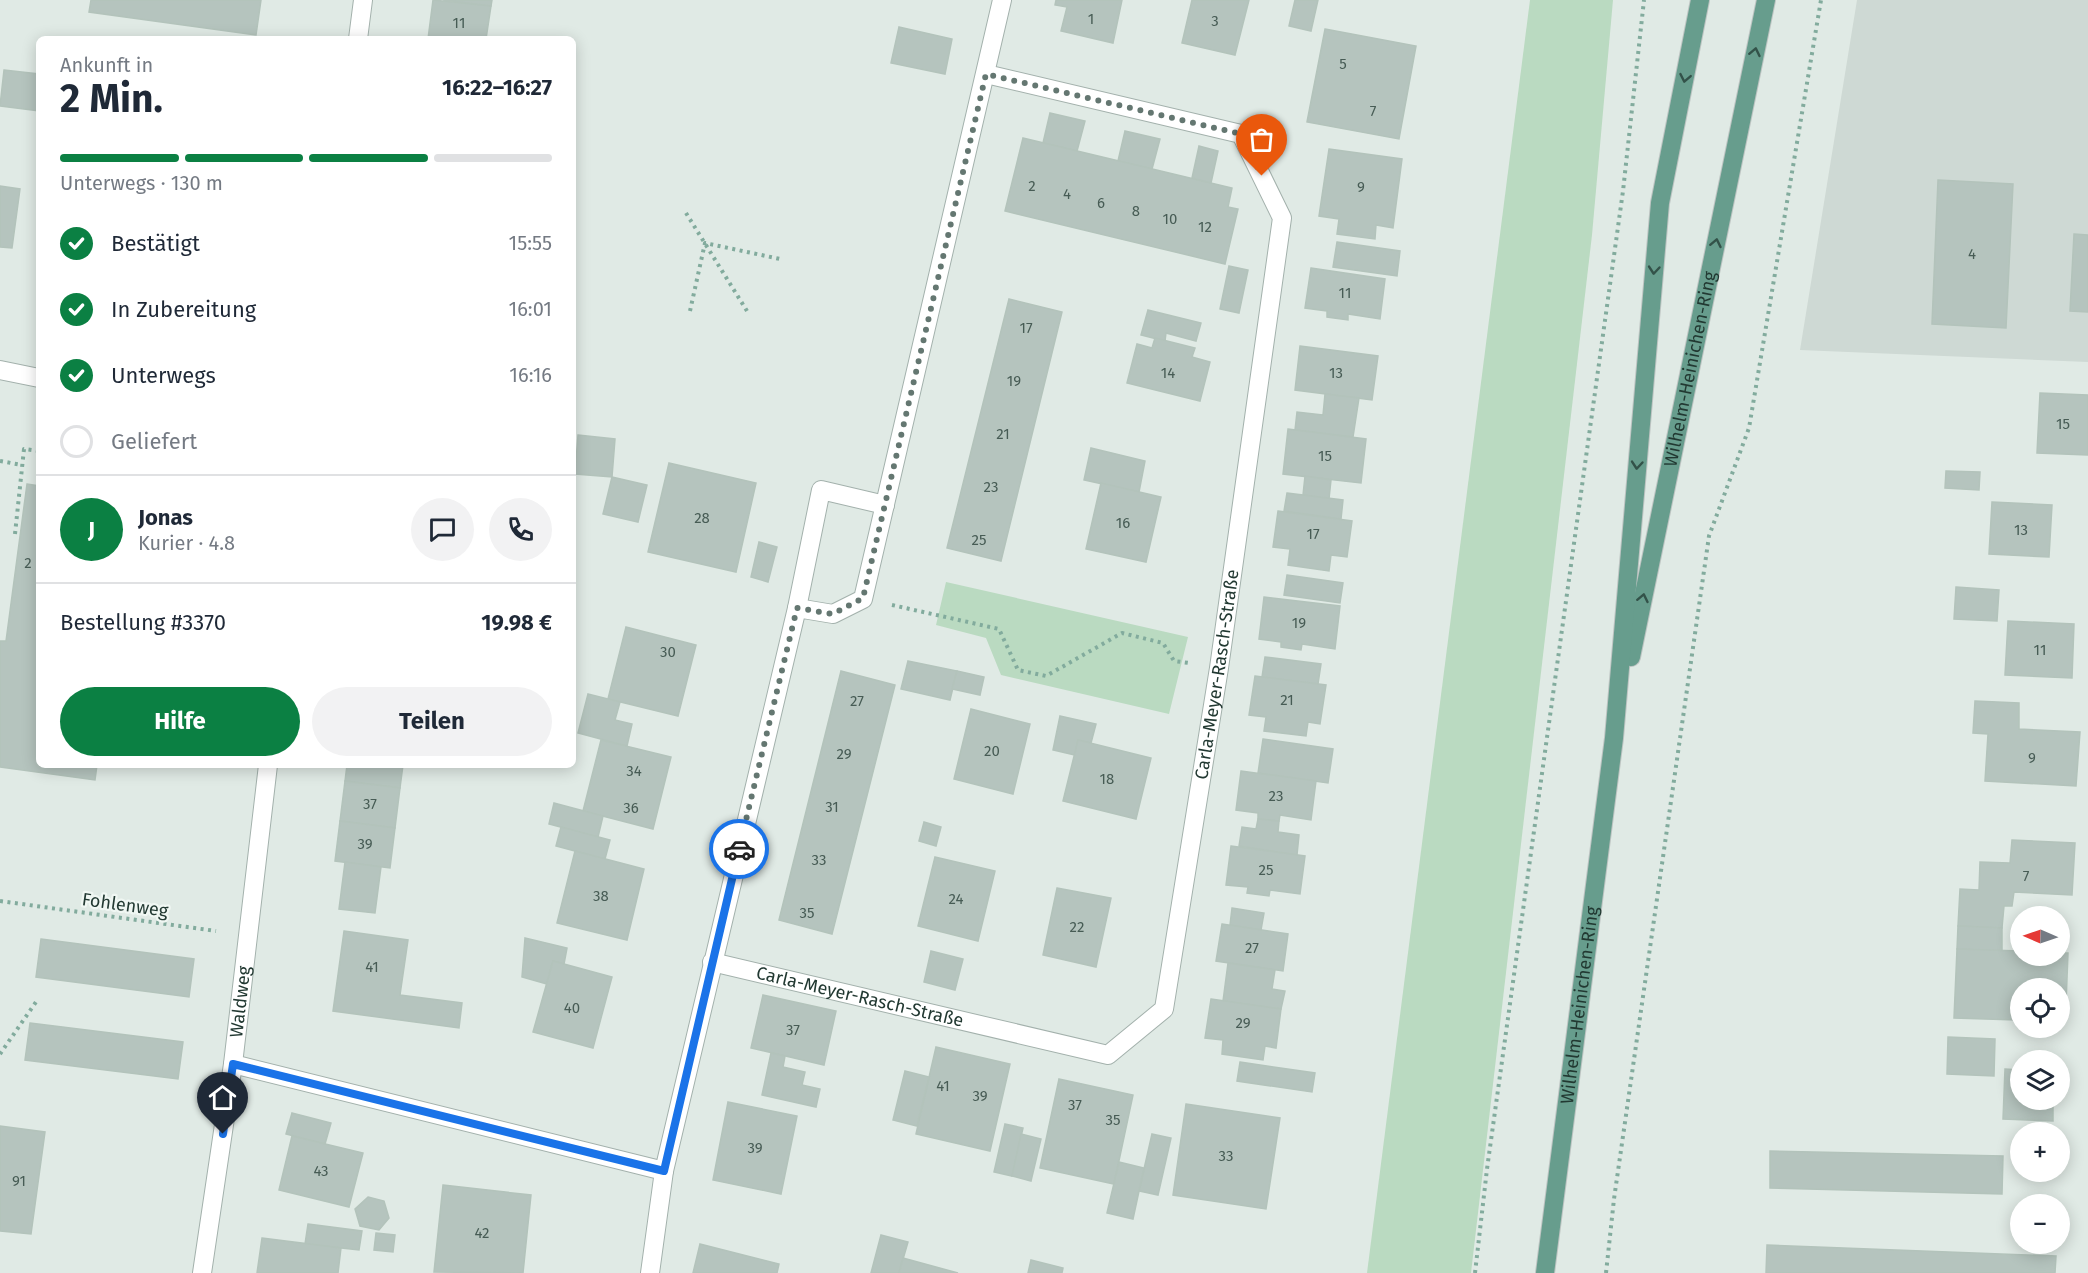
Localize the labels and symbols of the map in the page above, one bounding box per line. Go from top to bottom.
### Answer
house number: 1 [1088,10,1094,28]
house number: 3 [1211,12,1219,30]
house number: 11 [453,14,465,32]
one-way arrow [1748,47,1761,57]
house number: 5 [1339,55,1347,73]
one-way arrow [1679,73,1692,83]
house number: 7 [1370,102,1377,120]
pin [1236,114,1287,176]
house number: 2 [1028,177,1036,195]
house number: 9 [1357,178,1365,196]
house number: 4 [1063,185,1071,203]
house number: 6 [1097,194,1105,212]
house number: 8 [1132,202,1140,220]
house number: 10 [1163,210,1177,228]
house number: 12 [1198,218,1212,236]
one-way arrow [1709,238,1722,248]
house number: 4 [1968,245,1976,263]
one-way arrow [1648,266,1661,275]
street label: Wilhelm-Heinichen-Ring [1659,269,1721,469]
house number: 11 [1339,284,1351,302]
house number: 17 [1019,319,1033,337]
house number: 14 [1161,364,1175,382]
house number: 13 [1329,364,1343,382]
house number: 19 [1007,372,1021,390]
house number: 15 [2056,415,2070,433]
house number: 21 [996,425,1010,443]
house number: 15 [1318,447,1332,465]
one-way arrow [1631,460,1644,469]
house number: 23 [984,478,998,496]
house number: 28 [694,509,710,527]
house number: 16 [1116,514,1130,532]
house number: 13 [2014,521,2028,539]
house number: 17 [1306,525,1320,543]
house number: 25 [972,531,986,549]
house number: 2 [24,554,32,572]
street label: Carla-Meyer-Rasch-Straße [1190,568,1244,781]
one-way arrow [1636,594,1649,604]
house number: 19 [1292,614,1306,632]
house number: 11 [2034,641,2046,659]
house number: 30 [660,643,676,661]
house number: 21 [1280,691,1294,709]
house number: 27 [850,692,864,710]
house number: 20 [984,742,1000,760]
house number: 29 [836,745,852,763]
house number: 9 [2028,749,2036,767]
house number: 34 [626,762,642,780]
house number: 18 [1100,770,1114,788]
house number: 23 [1269,787,1283,805]
house number: 37 [363,795,377,813]
house number: 31 [825,798,839,816]
house number: 36 [623,799,639,817]
courier [709,819,769,879]
house number: 39 [357,835,373,853]
house number: 33 [812,851,826,869]
house number: 25 [1259,861,1273,879]
house number: 7 [2023,867,2030,885]
house number: 38 [593,887,609,905]
street label: Fohlenweg [80,888,170,922]
house number: 24 [948,890,964,908]
house number: 35 [799,904,815,922]
street label: Wilhelm-Heinichen-Ring [1556,904,1603,1105]
north arrow [2010,906,2070,966]
house number: 22 [1070,918,1084,936]
house number: 27 [1245,939,1259,957]
house number: 41 [365,958,379,976]
street label: Carla-Meyer-Rasch-Straße [754,962,966,1032]
street label: Waldweg [225,964,255,1039]
house number: 40 [564,999,580,1017]
house number: 29 [1235,1014,1251,1032]
house number: 37 [786,1021,800,1039]
pin [197,1072,248,1134]
house number: 41 [936,1077,950,1095]
house number: 39 [972,1087,988,1105]
house number: 37 [1068,1096,1082,1114]
house number: 35 [1105,1111,1121,1129]
house number: 39 [747,1139,763,1157]
house number: 33 [1219,1147,1233,1165]
house number: 43 [313,1162,329,1180]
house number: 91 [12,1172,26,1190]
house number: 42 [474,1224,490,1242]

